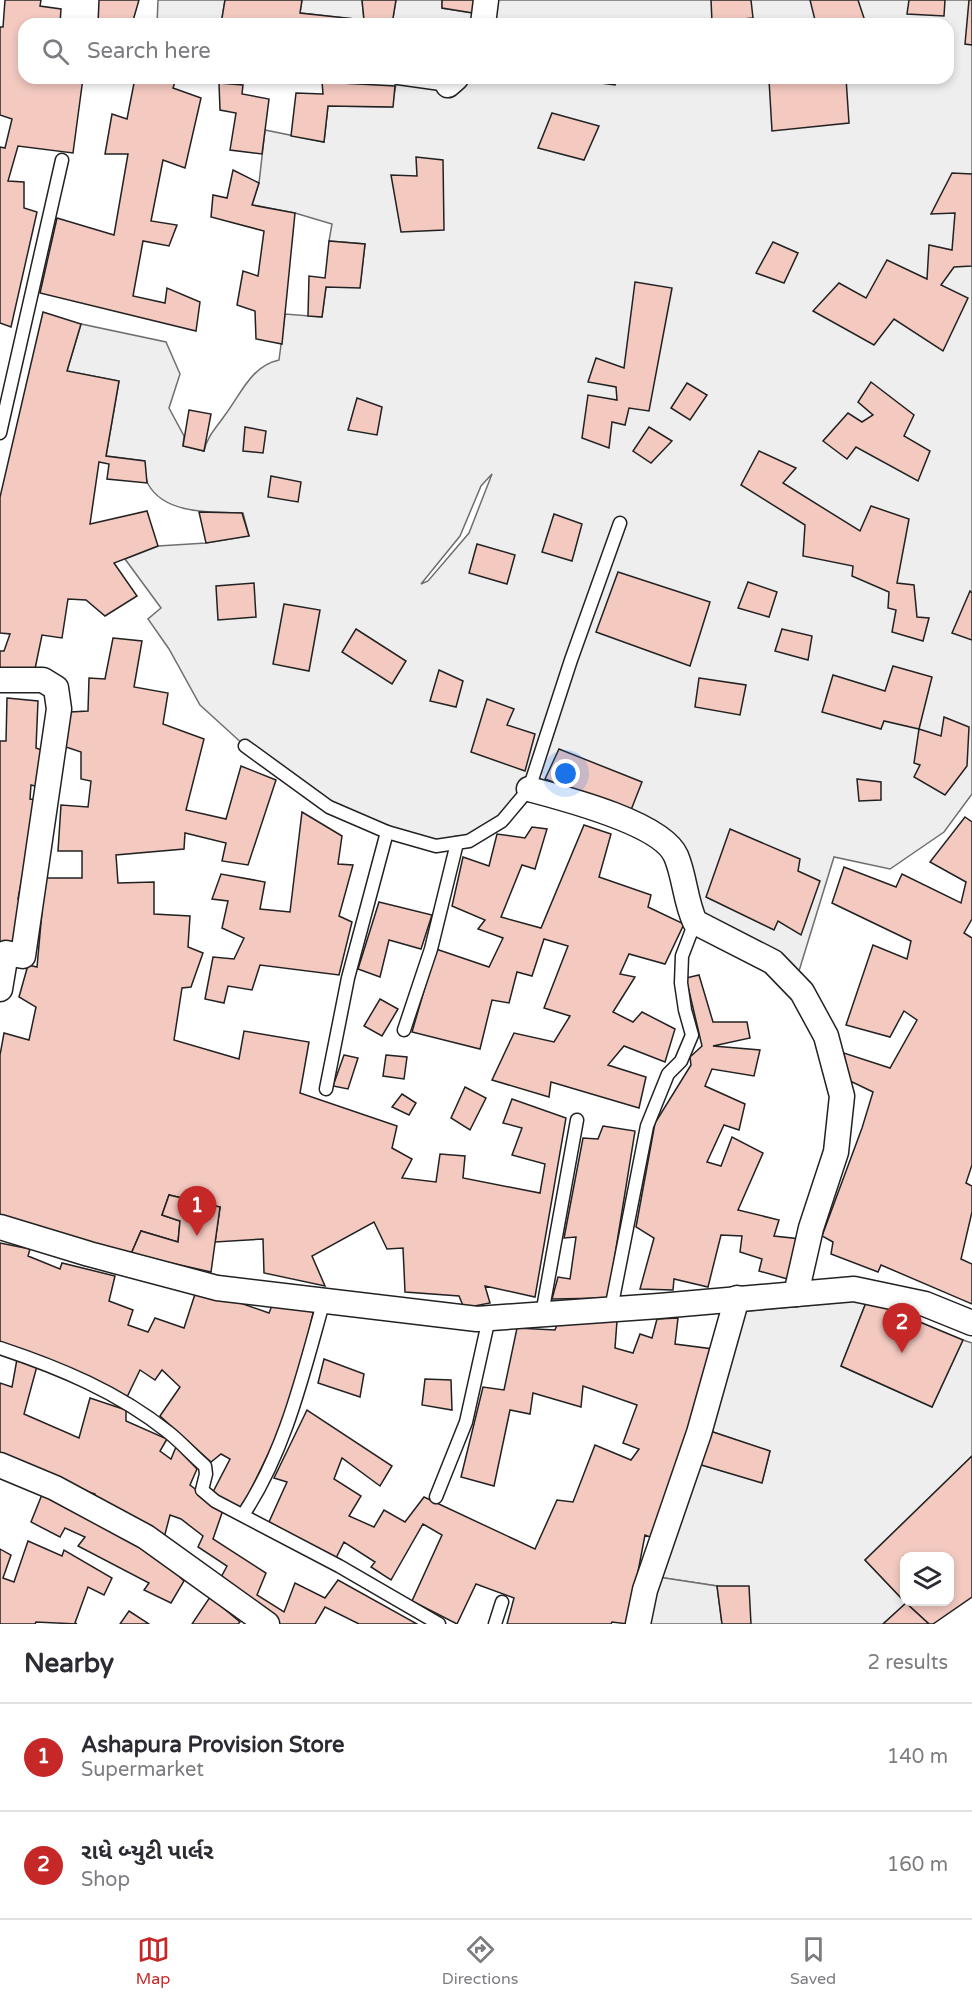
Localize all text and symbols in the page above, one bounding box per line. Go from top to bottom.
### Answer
search box [18,18,954,84]
icon: search [39,35,72,68]
text: Search here [87,38,211,64]
your location [551,759,580,788]
pin: 1 [178,1186,216,1236]
pin: 2 [882,1304,922,1353]
map controls [900,1552,954,1606]
button: layers [900,1552,954,1606]
text: Nearby [24,1648,114,1679]
text: 2 results [868,1651,948,1675]
text: Ashapura Provision Store [81,1732,344,1758]
text: 1 [37,1745,50,1769]
text: 140 m [887,1745,948,1769]
text: Supermarket [81,1758,204,1782]
text: રાધે બ્યુટી પાર્લર [81,1839,214,1865]
text: 2 [37,1853,50,1877]
text: 160 m [887,1853,948,1877]
text: Shop [81,1868,130,1892]
tab: Map [136,1933,170,1989]
tab: Directions [442,1933,518,1989]
tab: Saved [790,1933,836,1989]

